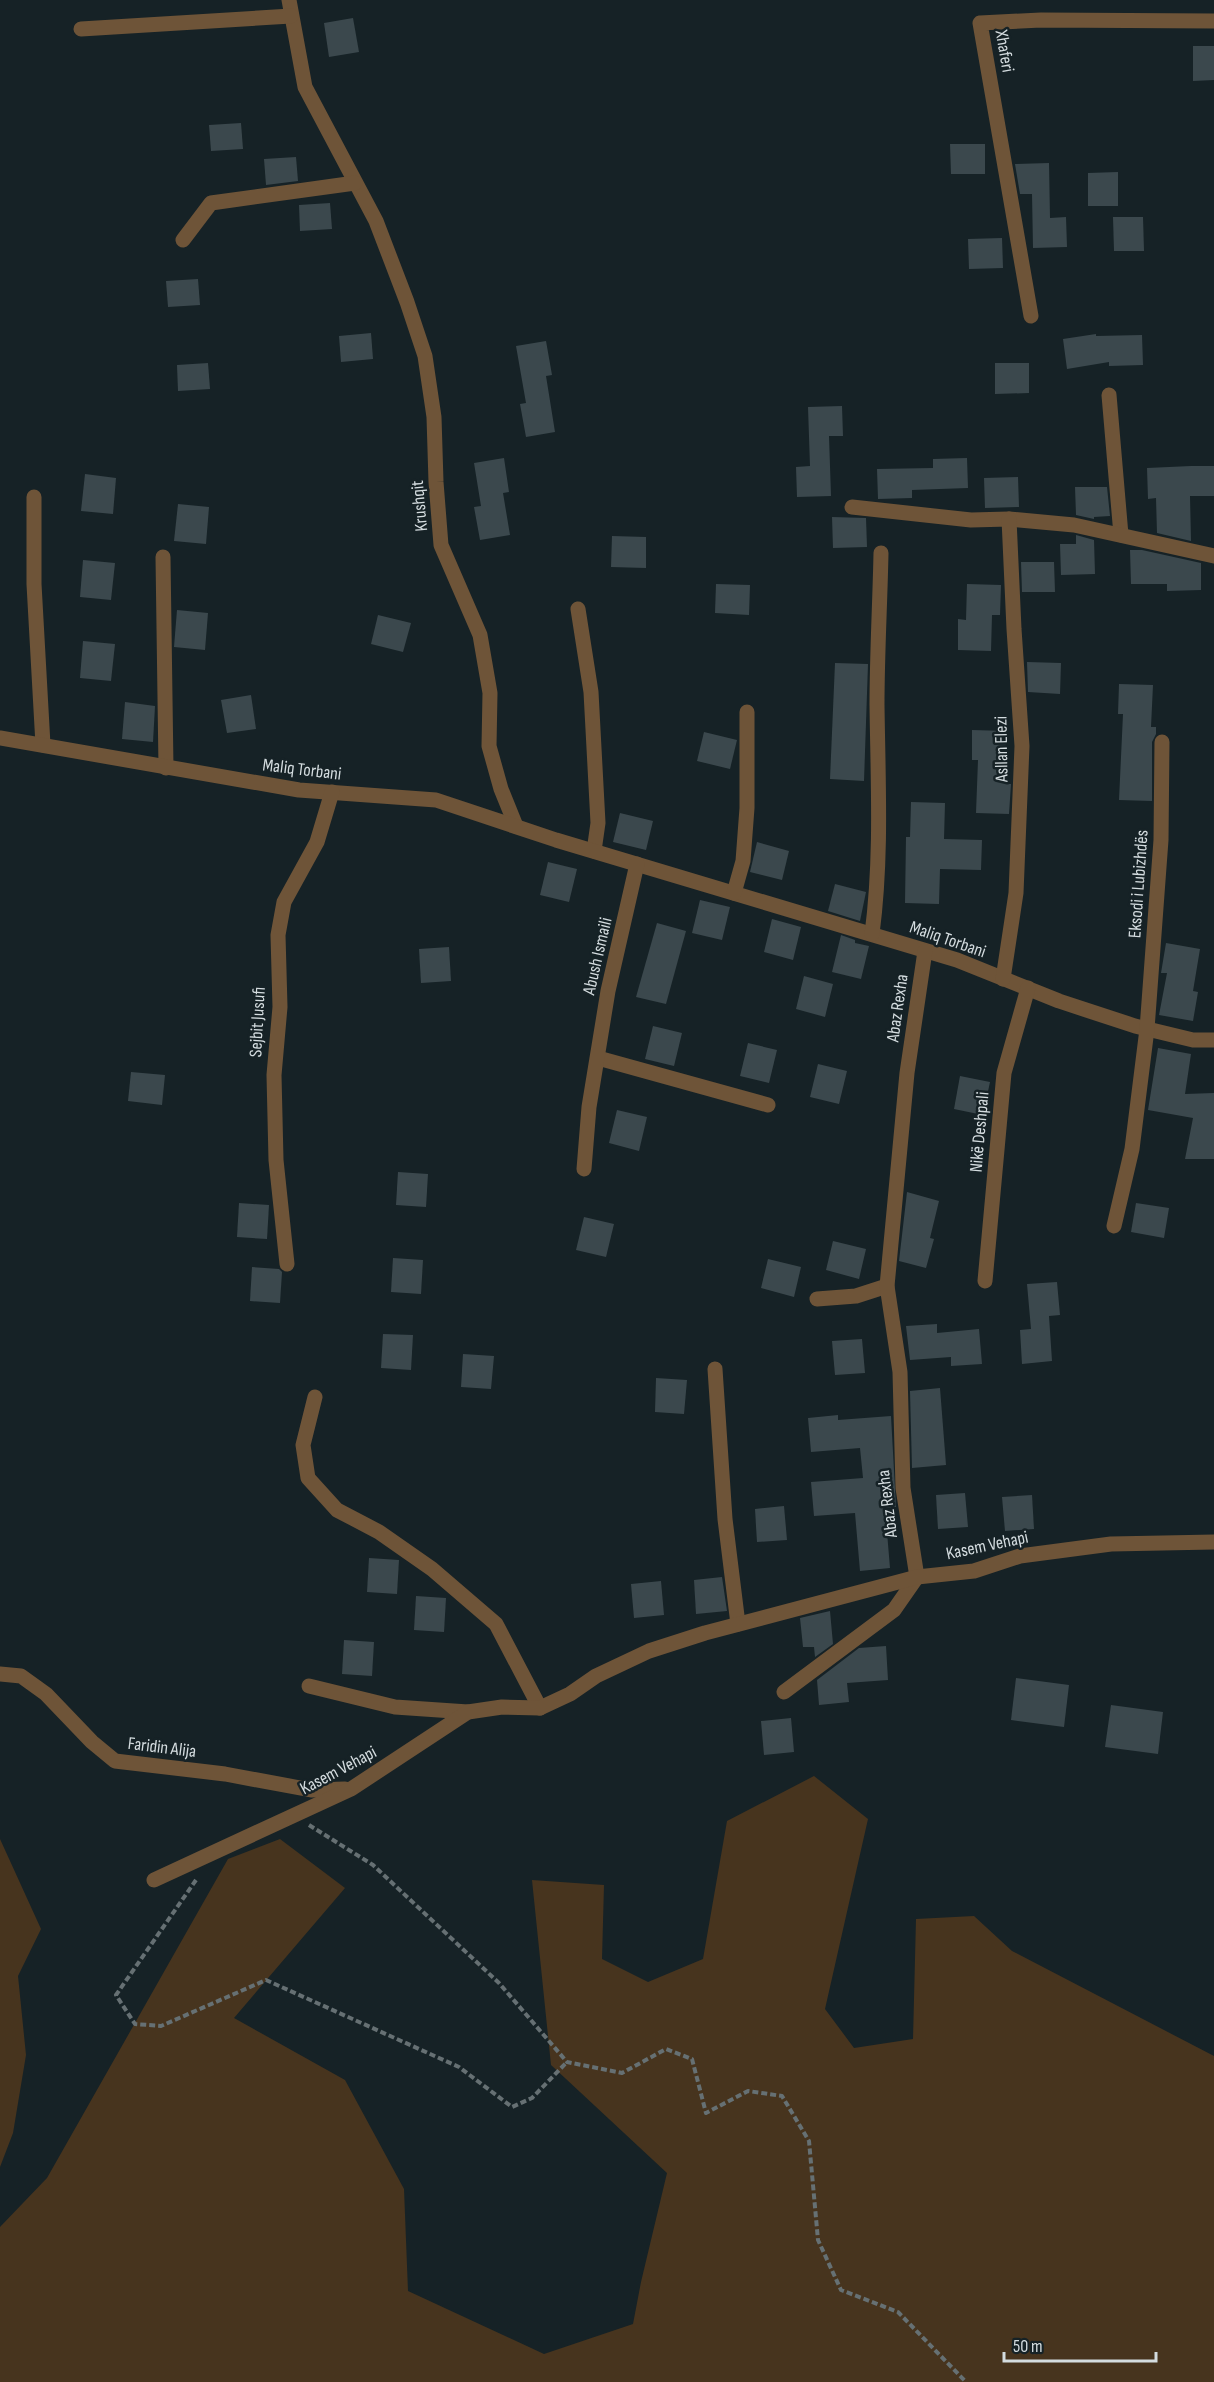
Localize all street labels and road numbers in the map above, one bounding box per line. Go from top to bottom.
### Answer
street label: Xhaferi [990,27,1019,74]
street label: Krushqit [407,479,432,532]
street label: Asllan Elezi [990,716,1013,783]
street label: Maliq Torbani [261,754,343,785]
street label: Eksodi i Lubizhdës [1124,829,1153,939]
street label: Abush Ismaili [578,915,617,998]
street label: Maliq Torbani [907,917,989,962]
street label: Abaz Rexha [882,973,913,1044]
street label: Sejbit Jusufi [245,986,270,1058]
street label: Nikë Deshpali [966,1091,993,1173]
street label: Abaz Rexha [873,1469,902,1540]
street label: Kasem Vehapi [944,1527,1030,1564]
street label: Faridin Alija [127,1733,197,1762]
street label: Kasem Vehapi [297,1742,380,1799]

